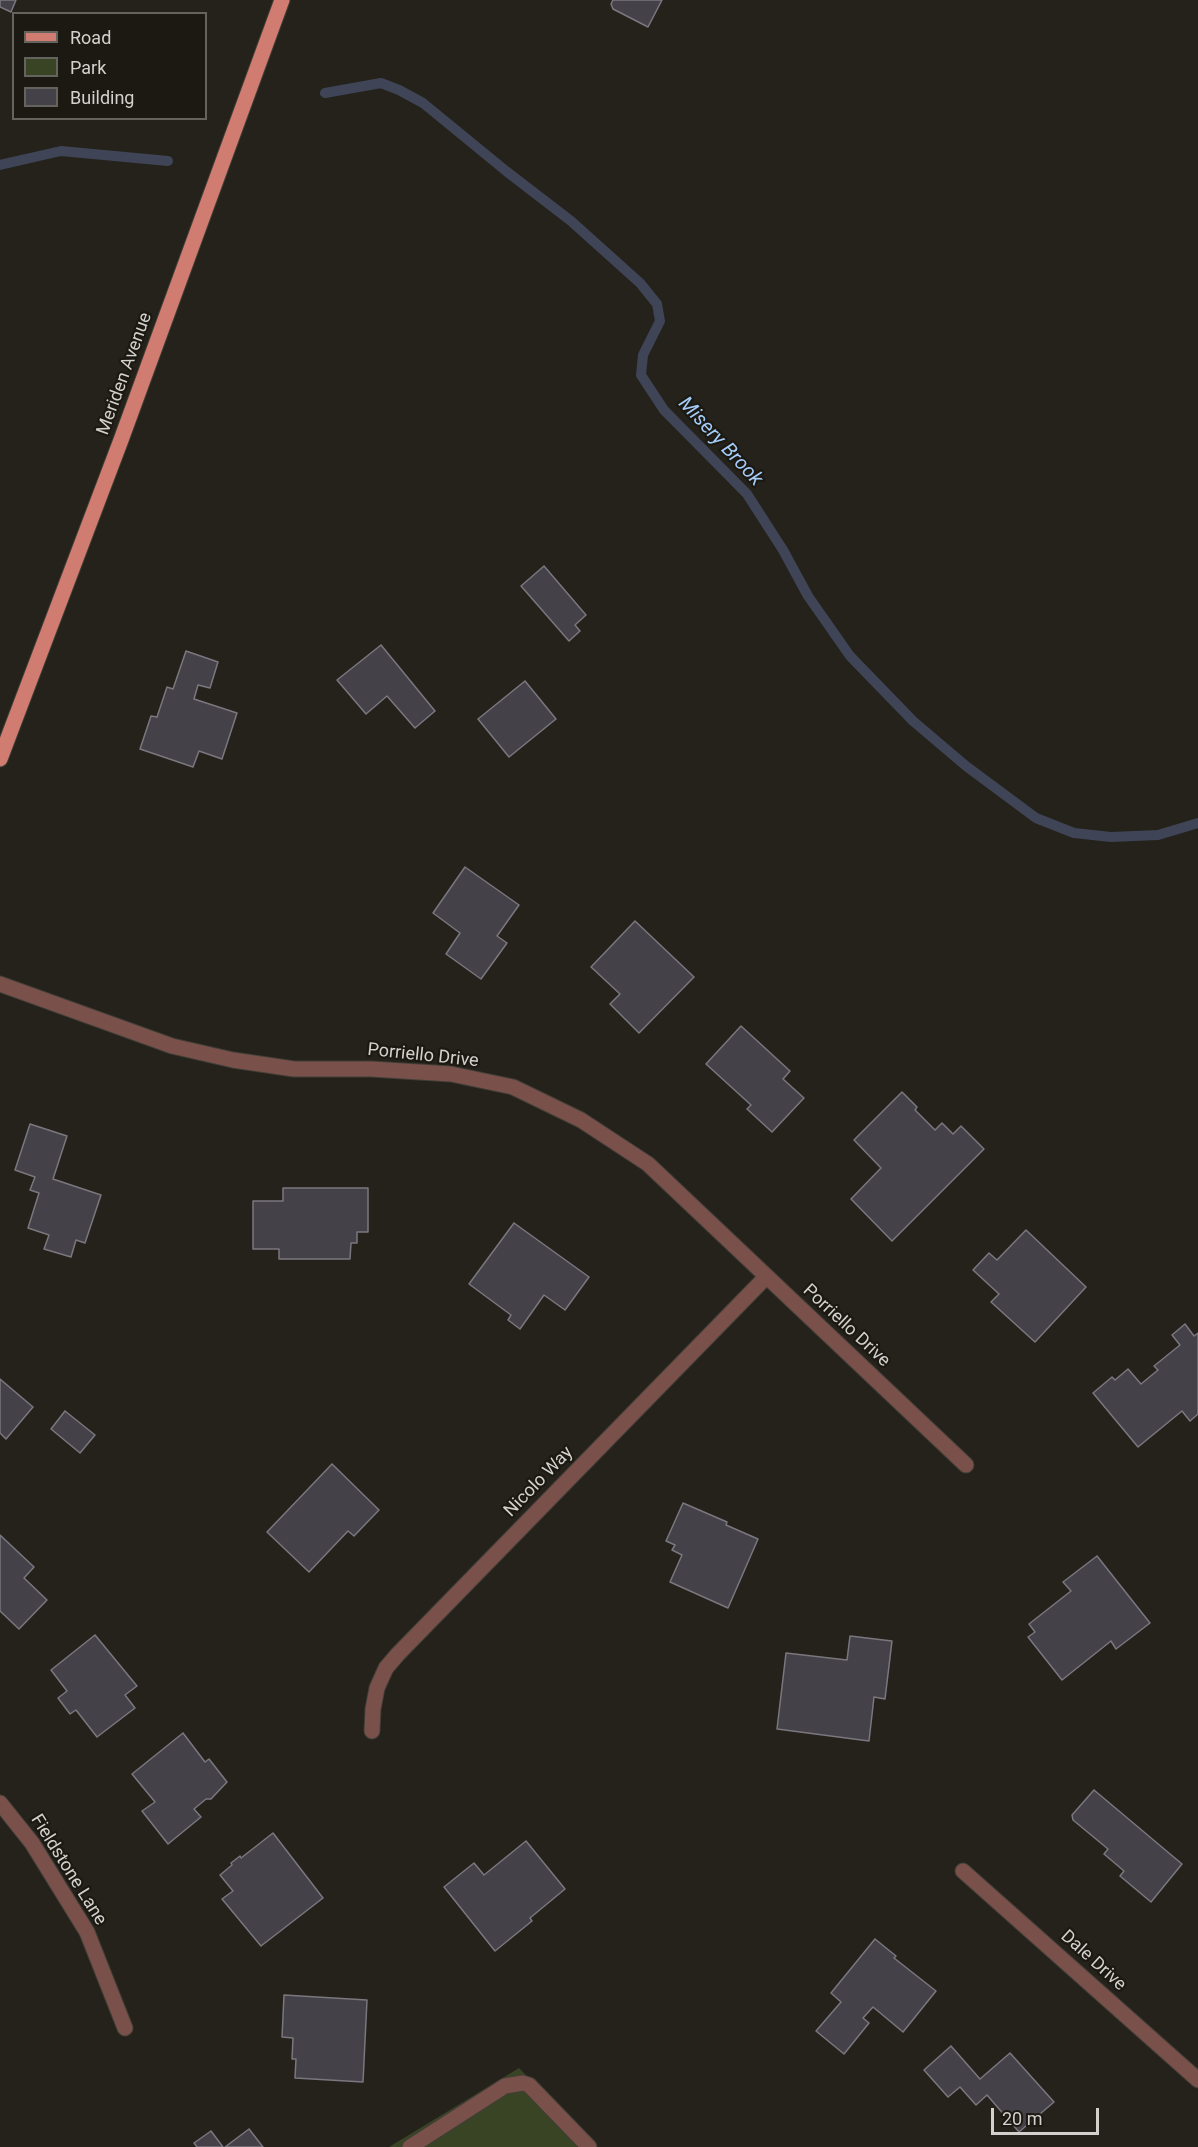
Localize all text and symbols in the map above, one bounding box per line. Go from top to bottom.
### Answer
legend [12,12,207,120]
text: Road [70,27,111,48]
text: Park [70,57,106,78]
text: Building [70,87,134,108]
street label: Meriden Avenue [93,310,157,438]
water label: Misery Brook [673,392,767,492]
street label: Porriello Drive [366,1039,480,1073]
street label: Porriello Drive [798,1280,894,1372]
street label: Nicolo Way [500,1442,578,1522]
street label: Fieldstone Lane [25,1811,111,1929]
street label: Dale Drive [1056,1926,1130,1996]
scale bar [994,2096,1102,2134]
text: 20 m [1002,2108,1042,2129]

